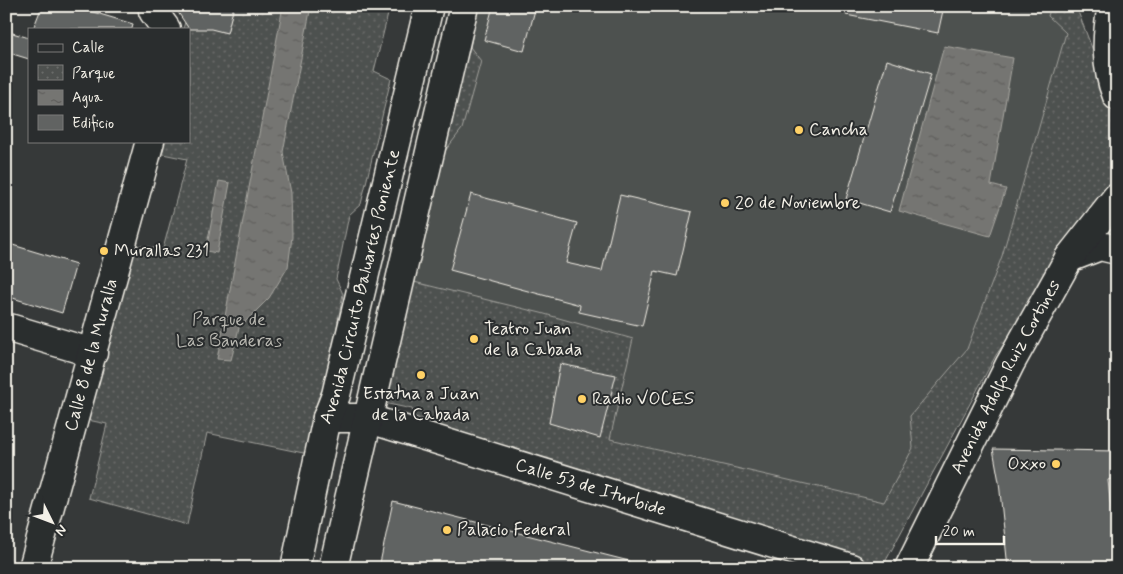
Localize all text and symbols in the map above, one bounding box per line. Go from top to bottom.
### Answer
legend [28,28,190,142]
text: Calle [72,38,104,58]
text: Parque [72,64,115,84]
text: Agua [72,88,104,108]
text: Edificio [72,114,114,134]
place label: Cancha [809,118,868,142]
marker: Cancha [793,124,805,136]
street label: Avenida Circuito Baluartes Poniente [314,147,406,428]
place label: 20 de Noviembre [735,191,860,215]
marker: 20 de Noviembre [719,197,731,209]
place label: Murallas 231 [114,239,209,263]
marker: Murallas 231 [98,245,110,257]
street label: Calle 8 de la Muralla [59,276,124,434]
street label: Avenida Adolfo Ruiz Cortines [945,276,1066,478]
park label: Parque de Las Banderas [176,308,282,353]
place label: Teatro Juan de la Cabada [484,317,582,362]
marker: Teatro Juan de la Cabada [468,333,480,345]
marker: Estatua a Juan de la Cabada [415,369,427,381]
place label: Estatua a Juan de la Cabada [363,382,479,427]
place label: Radio VOCES [592,387,694,411]
marker: Radio VOCES [576,393,588,405]
place label: Oxxo [1008,452,1046,476]
street label: Calle 53 de Iturbide [512,453,669,522]
marker: Oxxo [1050,458,1062,470]
north arrow [28,496,78,546]
scale bar [936,514,1003,546]
place label: Palacio Federal [457,518,571,542]
text: N [51,521,71,540]
text: 20 m [943,522,975,542]
marker: Palacio Federal [441,524,453,536]

